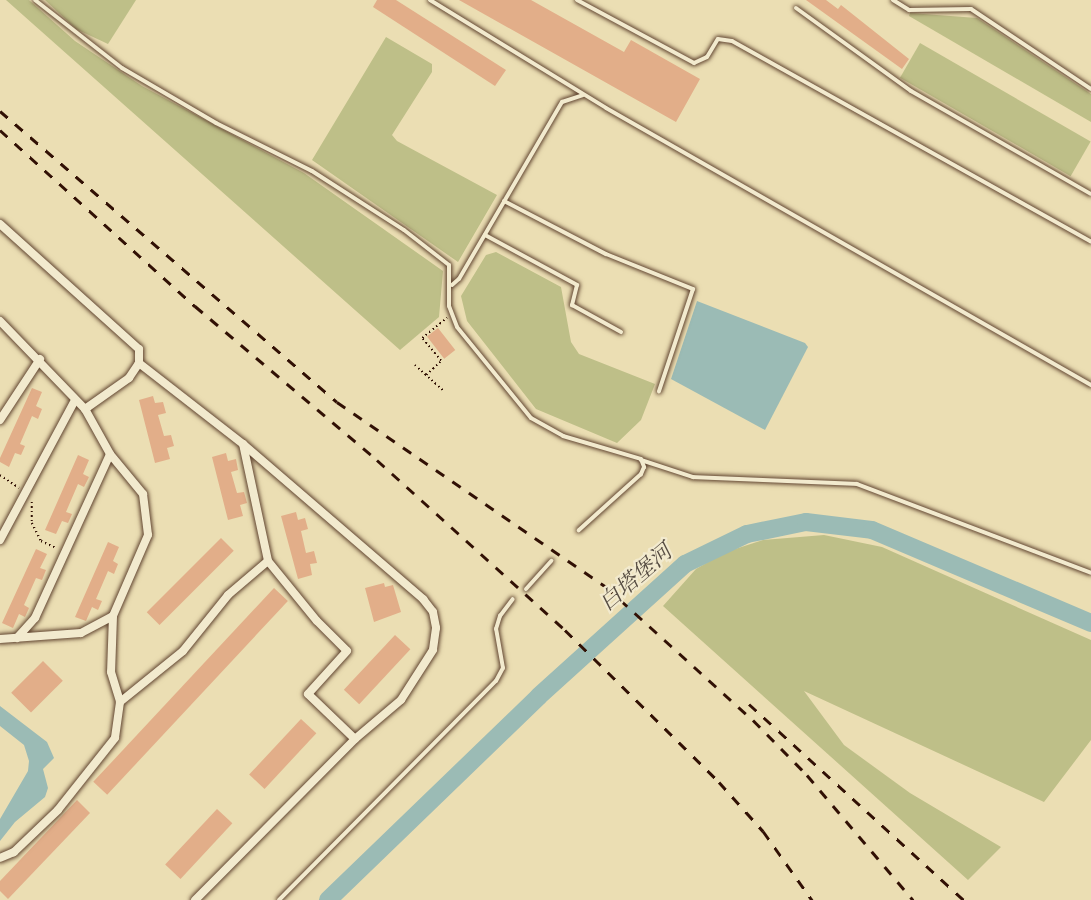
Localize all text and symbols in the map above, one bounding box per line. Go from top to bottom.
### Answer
water label: 白塔堡河 [594,539,678,617]

